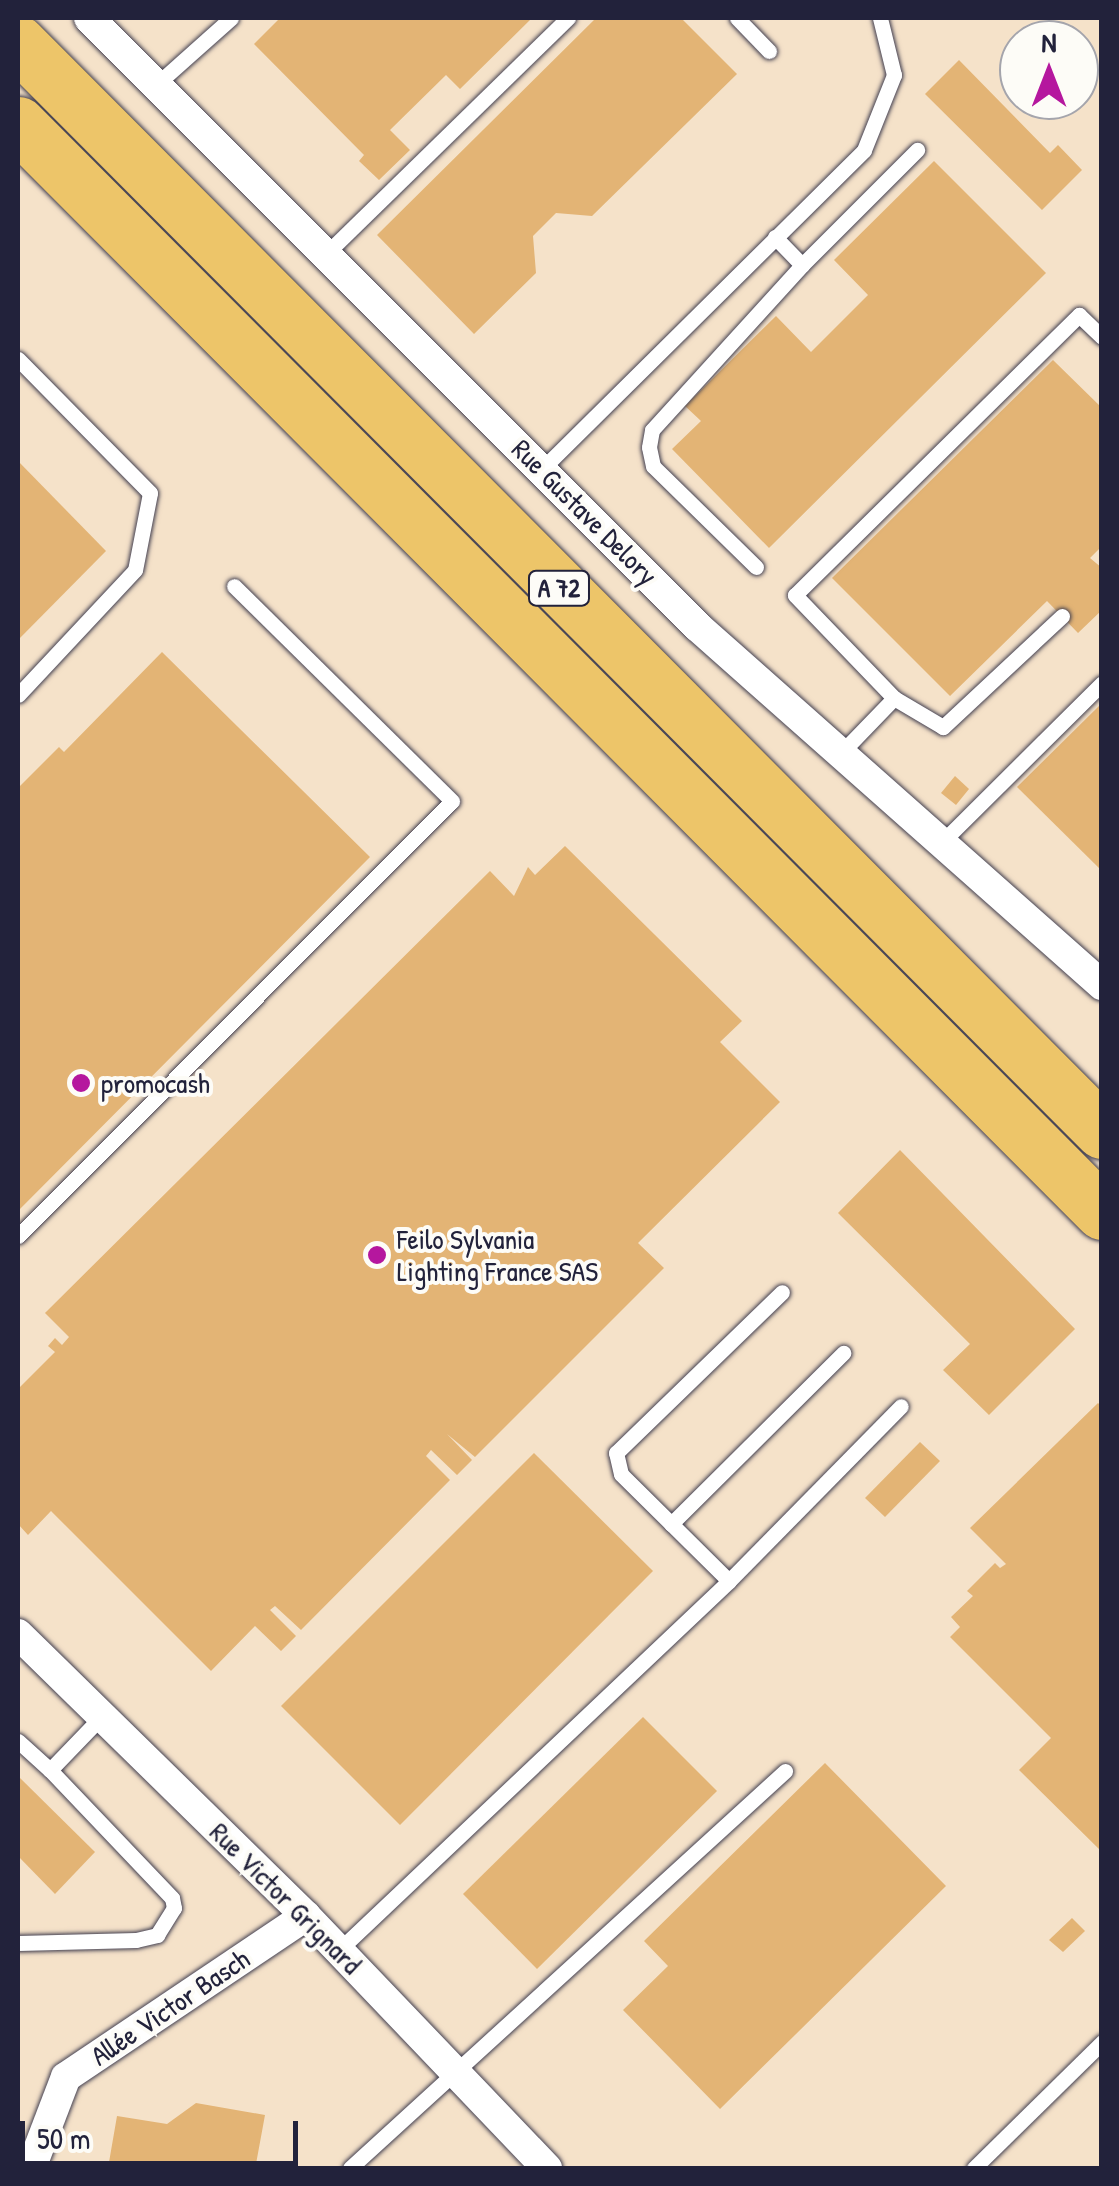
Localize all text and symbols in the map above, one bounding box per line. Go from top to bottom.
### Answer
north arrow [999,20,1099,120]
text: N [1042,23,1056,61]
street label: Rue Gustave Delory [505,432,665,592]
road number: A 72 [526,568,592,608]
place label: promocash [101,1066,210,1100]
marker: promocash [70,1072,92,1094]
place label: Feilo Sylvania Lighting France SAS [397,1222,598,1288]
marker: Feilo Sylvania Lighting France SAS [366,1244,388,1266]
street label: Rue Victor Grignard [203,1815,369,1981]
street label: Allée Victor Basch [84,1942,256,2072]
scale bar [25,2101,302,2163]
text: 50 m [37,2118,90,2158]

